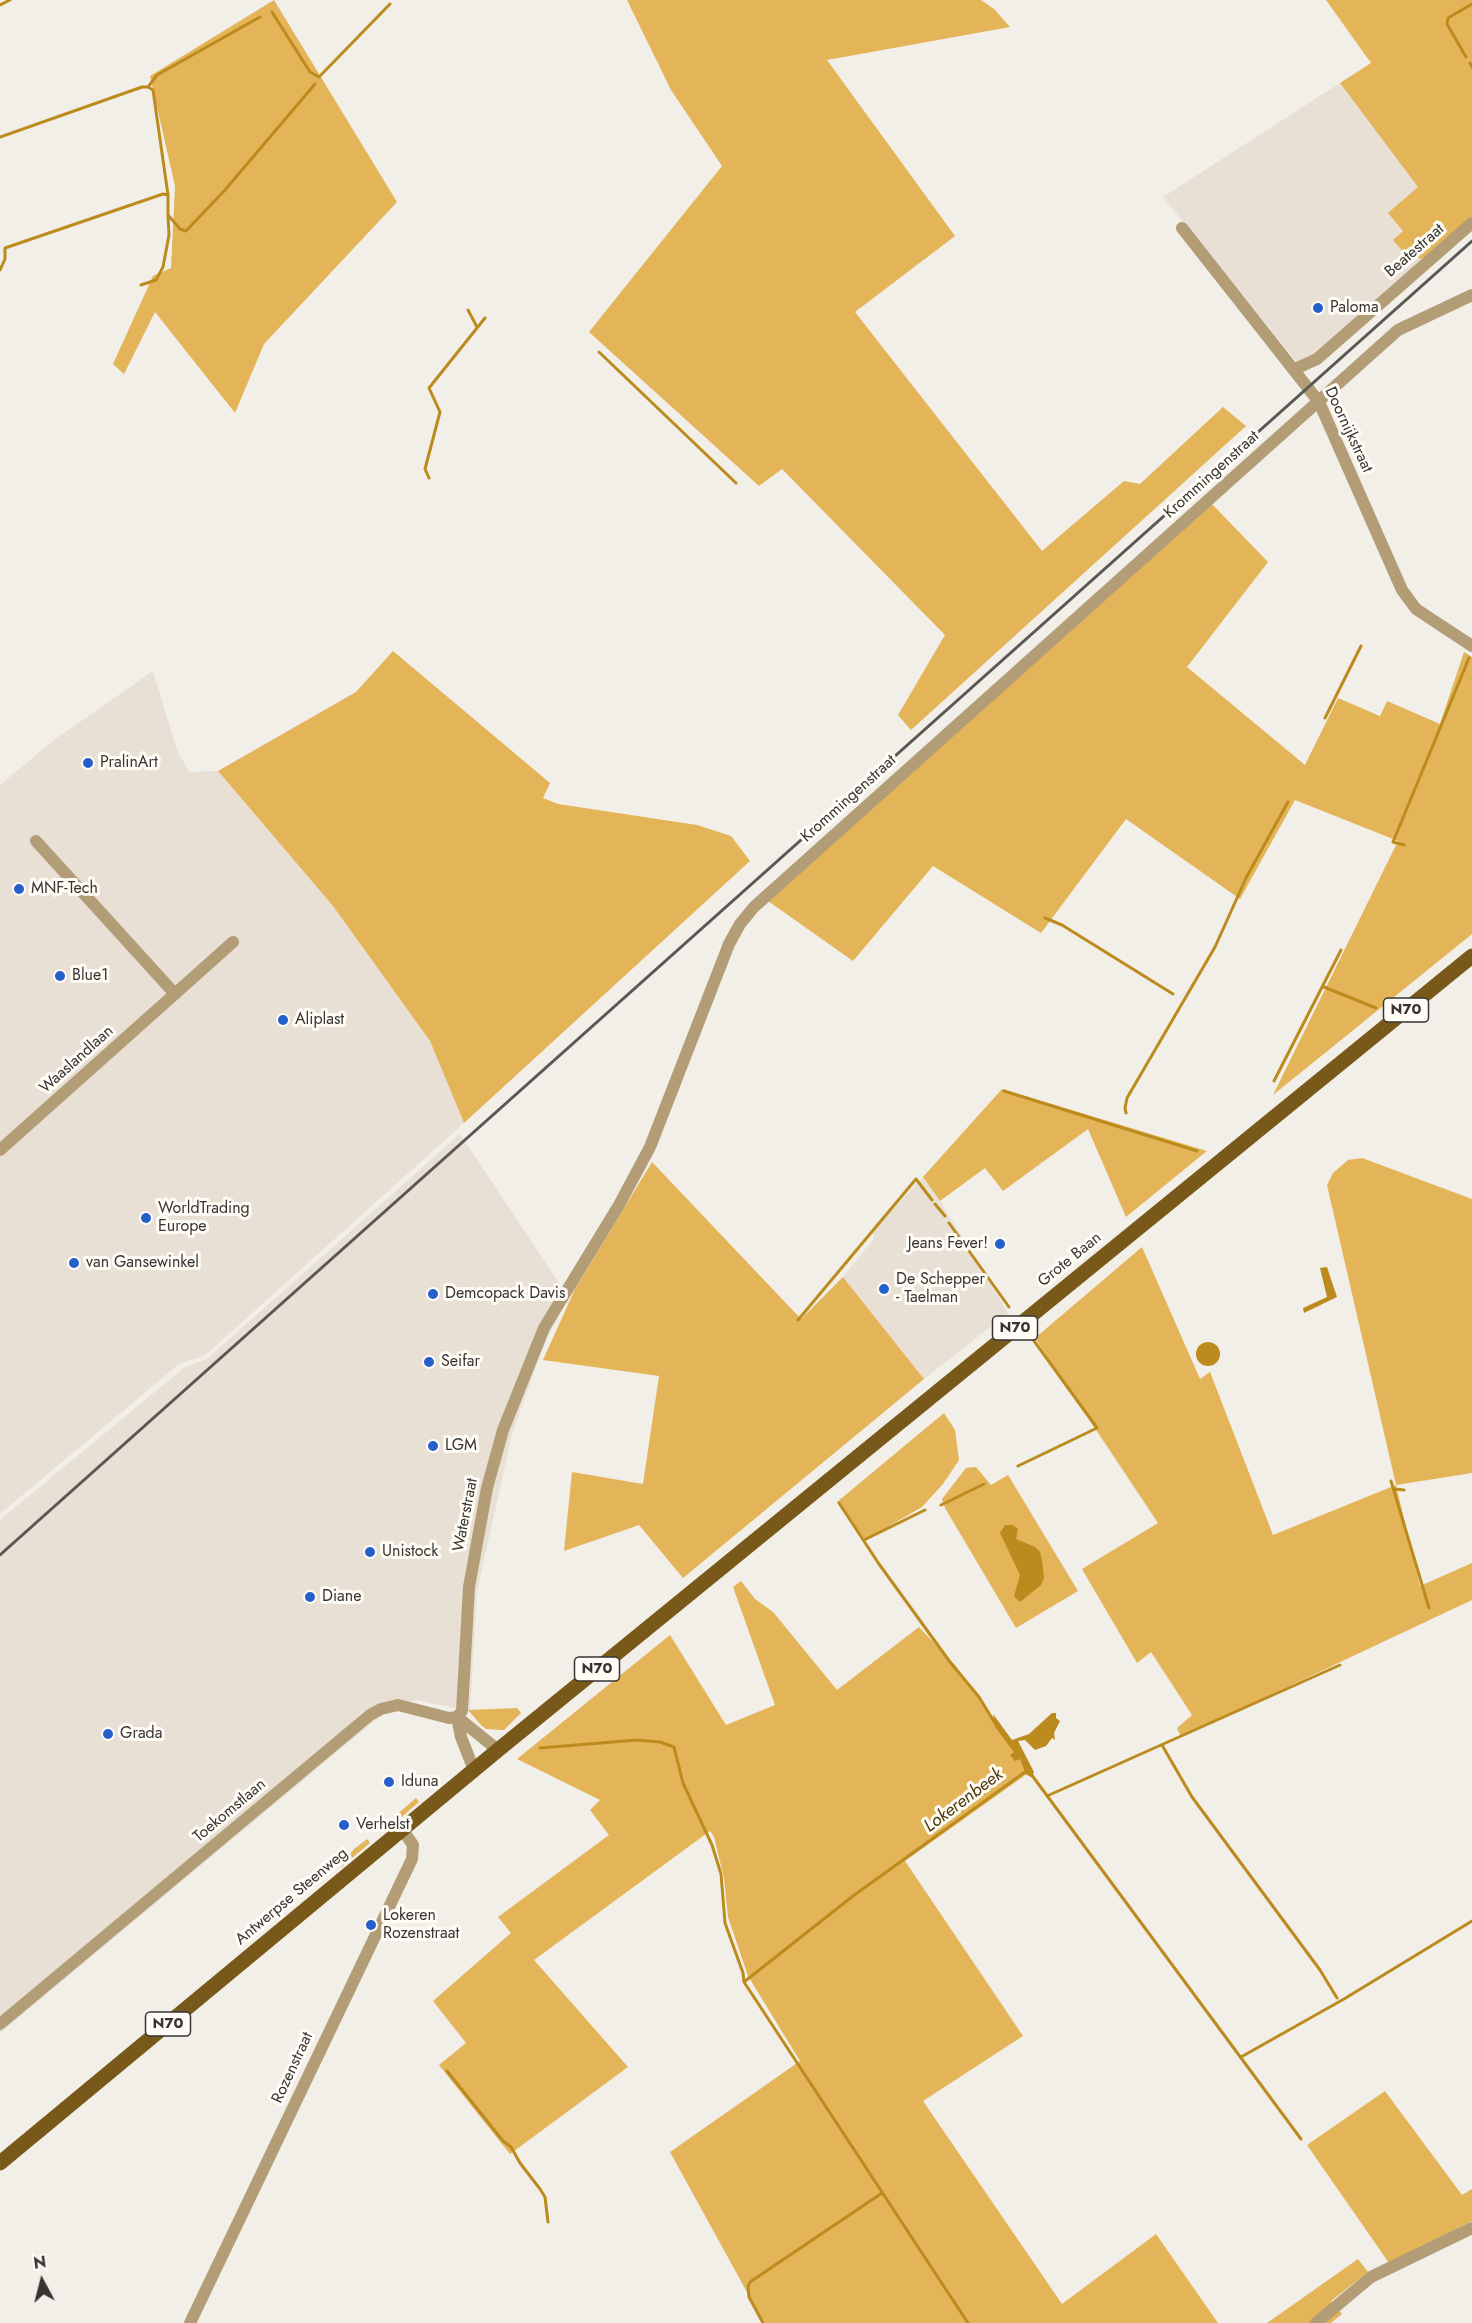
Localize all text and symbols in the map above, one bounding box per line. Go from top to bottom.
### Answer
street label: Beatestraat [1382,220,1448,282]
place label: Paloma [1330,298,1379,318]
marker: Paloma [1311,301,1325,315]
street label: Doornijkstraat [1320,384,1376,476]
street label: Krommingenstraat [1161,427,1263,523]
street label: Krommingenstraat [798,751,900,847]
place label: PralinArt [100,753,158,773]
marker: PralinArt [81,756,95,770]
place label: MNF-Tech [31,879,98,899]
marker: MNF-Tech [12,882,26,896]
place label: Blue1 [72,966,108,986]
marker: Blue1 [53,969,67,983]
road number: N70 [1384,998,1428,1022]
place label: Aliplast [295,1010,344,1030]
marker: Aliplast [276,1013,290,1027]
street label: Waaslandlaan [36,1022,118,1098]
place label: WorldTrading Europe [158,1199,250,1237]
marker: WorldTrading Europe [139,1211,153,1225]
street label: Grote Baan [1034,1229,1106,1291]
place label: Jeans Fever! [908,1234,988,1254]
marker: Jeans Fever! [993,1237,1007,1251]
place label: van Gansewinkel [86,1253,199,1273]
marker: van Gansewinkel [67,1256,81,1270]
place label: De Schepper - Taelman [896,1270,985,1308]
marker: De Schepper - Taelman [877,1282,891,1296]
place label: Demcopack Davis [445,1284,565,1304]
marker: Demcopack Davis [426,1287,440,1301]
road number: N70 [992,1316,1038,1340]
place label: Seifar [441,1352,480,1372]
marker: Seifar [422,1355,436,1369]
place label: LGM [445,1436,477,1456]
marker: LGM [426,1439,440,1453]
street label: Waterstraat [449,1477,483,1553]
place label: Unistock [382,1542,438,1562]
marker: Unistock [363,1545,377,1559]
place label: Diane [322,1587,361,1607]
marker: Diane [303,1590,317,1604]
road number: N70 [574,1657,620,1681]
place label: Grada [120,1724,162,1744]
marker: Grada [101,1727,115,1741]
water label: Lokerenbeek [920,1764,1008,1838]
place label: Iduna [401,1772,439,1792]
street label: Toekomstlaan [190,1775,270,1847]
marker: Iduna [382,1775,396,1789]
place label: Verhelst [356,1815,410,1835]
marker: Verhelst [337,1818,351,1832]
street label: Antwerpse Steenweg [232,1844,352,1950]
place label: Lokeren Rozenstraat [383,1906,459,1944]
marker: Lokeren Rozenstraat [364,1918,378,1932]
road number: N70 [146,2012,190,2036]
street label: Rozenstraat [268,2029,318,2107]
text: N [32,2250,47,2275]
north arrow [12,2251,72,2311]

